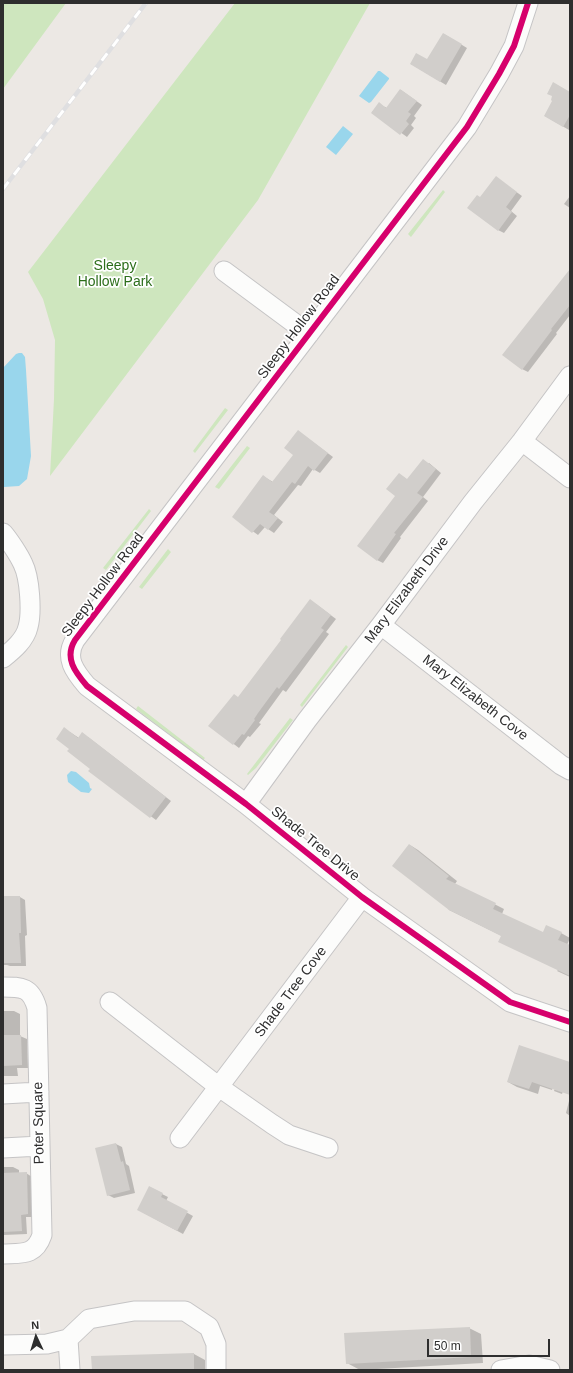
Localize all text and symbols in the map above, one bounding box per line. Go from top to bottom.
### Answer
park label: Sleepy Hollow Park [78,258,152,290]
street label: Sleepy Hollow Road [254,272,344,382]
street label: Sleepy Hollow Road [58,530,148,640]
street label: Mary Elizabeth Drive [361,533,453,647]
street label: Mary Elizabeth Cove [419,652,531,744]
street label: Shade Tree Drive [267,803,363,885]
street label: Shade Tree Cove [251,943,331,1041]
street label: Poter Square [30,1082,48,1164]
north arrow [16,1317,56,1357]
text: N [31,1319,40,1331]
scale bar [429,1331,552,1357]
text: 50 m [434,1339,461,1353]

